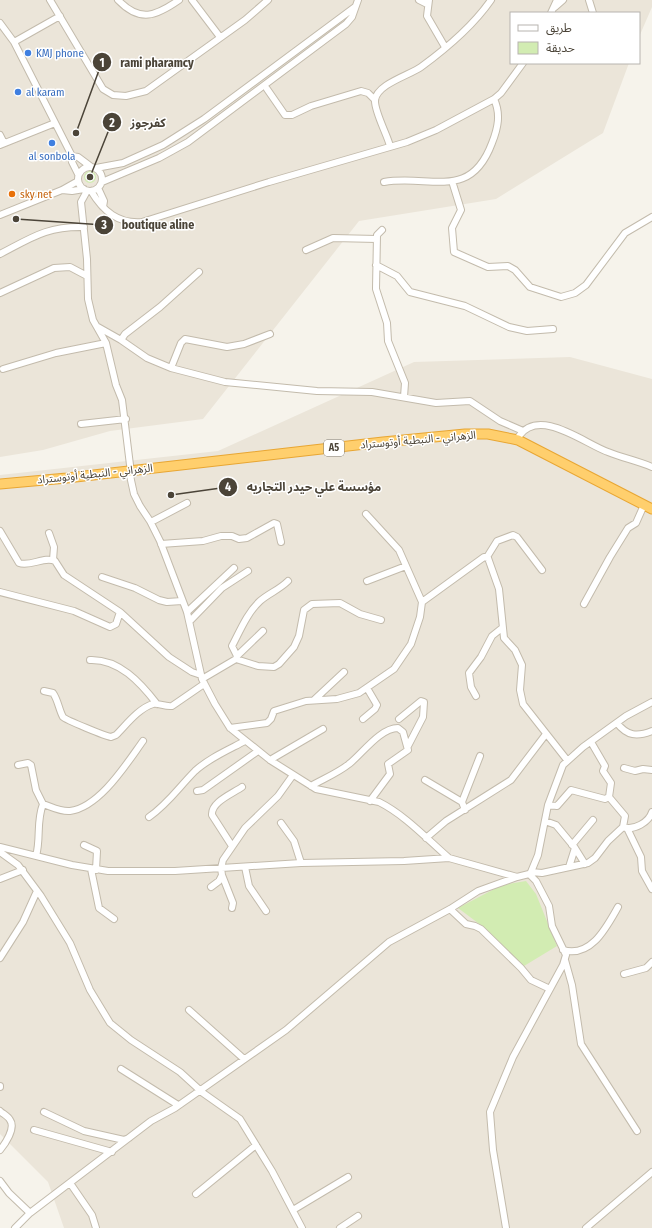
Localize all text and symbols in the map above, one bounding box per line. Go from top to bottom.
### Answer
legend [510,12,640,64]
text: طريق [546,21,572,36]
text: حديقة [546,41,575,55]
place label: KMJ phone [36,47,84,60]
marker: KMJ phone [23,48,33,58]
callout: rami pharamcy [92,50,202,74]
text: 1 [99,56,105,70]
text: rami pharamcy [120,56,194,70]
place label: al karam [26,86,64,99]
marker: al karam [13,87,23,97]
callout: كفرجوز [102,110,173,134]
text: 2 [108,116,115,130]
text: كفرجوز [129,116,166,130]
marker: al sonbola [47,138,57,148]
place label: al sonbola [29,150,75,163]
place label: sky net [20,188,53,201]
marker: sky net [7,189,17,199]
callout: boutique aline [94,213,203,237]
text: 3 [100,218,107,232]
text: boutique aline [122,218,194,232]
street label: الزهراني - النبطية أوتوستراد [360,428,477,454]
road number: A5 [324,440,344,456]
street label: الزهراني - النبطية أوتوستراد [36,461,154,489]
callout: مؤسسة علي حيدر التجاريه [218,475,389,499]
text: 4 [225,480,231,494]
text: مؤسسة علي حيدر التجاريه [247,480,381,497]

